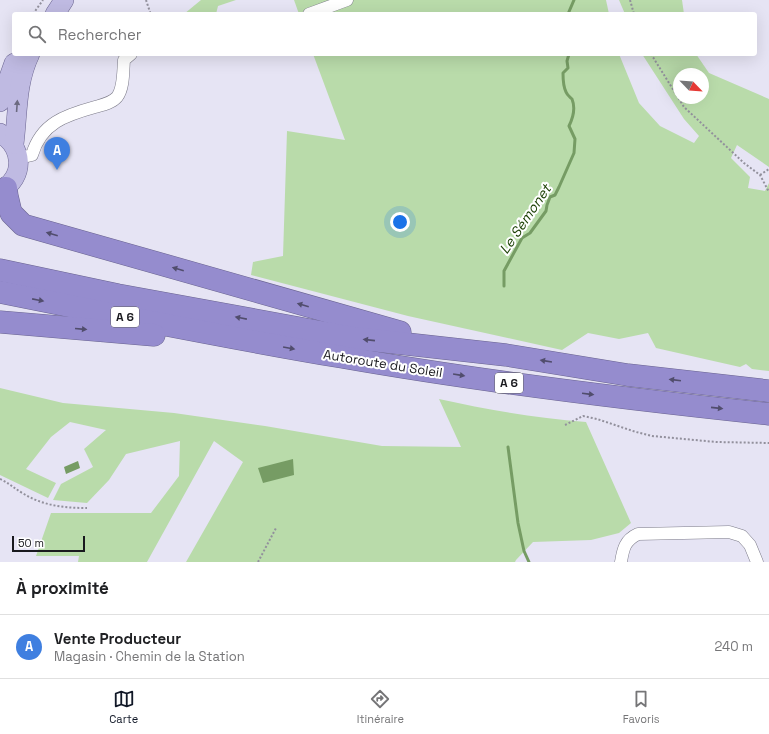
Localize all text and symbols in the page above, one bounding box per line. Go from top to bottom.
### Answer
search box [12,12,757,56]
icon: search [26,23,48,45]
text: Rechercher [58,25,141,44]
north arrow [673,68,709,104]
one-way arrow [13,100,20,112]
pin: A [44,137,70,170]
water label: Le Sémonet [495,179,556,257]
your location [390,212,410,232]
one-way arrow [46,230,59,236]
one-way arrow [171,266,183,272]
one-way arrow [32,297,44,303]
one-way arrow [296,302,308,308]
road number: A 6 [111,307,139,327]
one-way arrow [235,315,247,321]
one-way arrow [75,325,87,332]
one-way arrow [363,337,375,343]
one-way arrow [283,345,295,351]
street label: Autoroute du Soleil [322,346,444,381]
one-way arrow [540,358,552,364]
one-way arrow [453,372,465,378]
road number: A 6 [495,373,523,393]
one-way arrow [669,377,681,384]
one-way arrow [581,390,594,397]
one-way arrow [711,405,723,412]
scale bar [12,534,85,553]
text: 50 m [18,536,44,550]
text: À proximité [16,577,109,599]
text: Vente Producteur [54,629,181,648]
text: A [25,638,33,655]
text: 240 m [715,638,753,655]
text: Magasin · Chemin de la Station [54,648,245,665]
tab: Carte [109,688,138,726]
tab: Itinéraire [357,688,404,726]
tab: Favoris [623,688,660,726]

